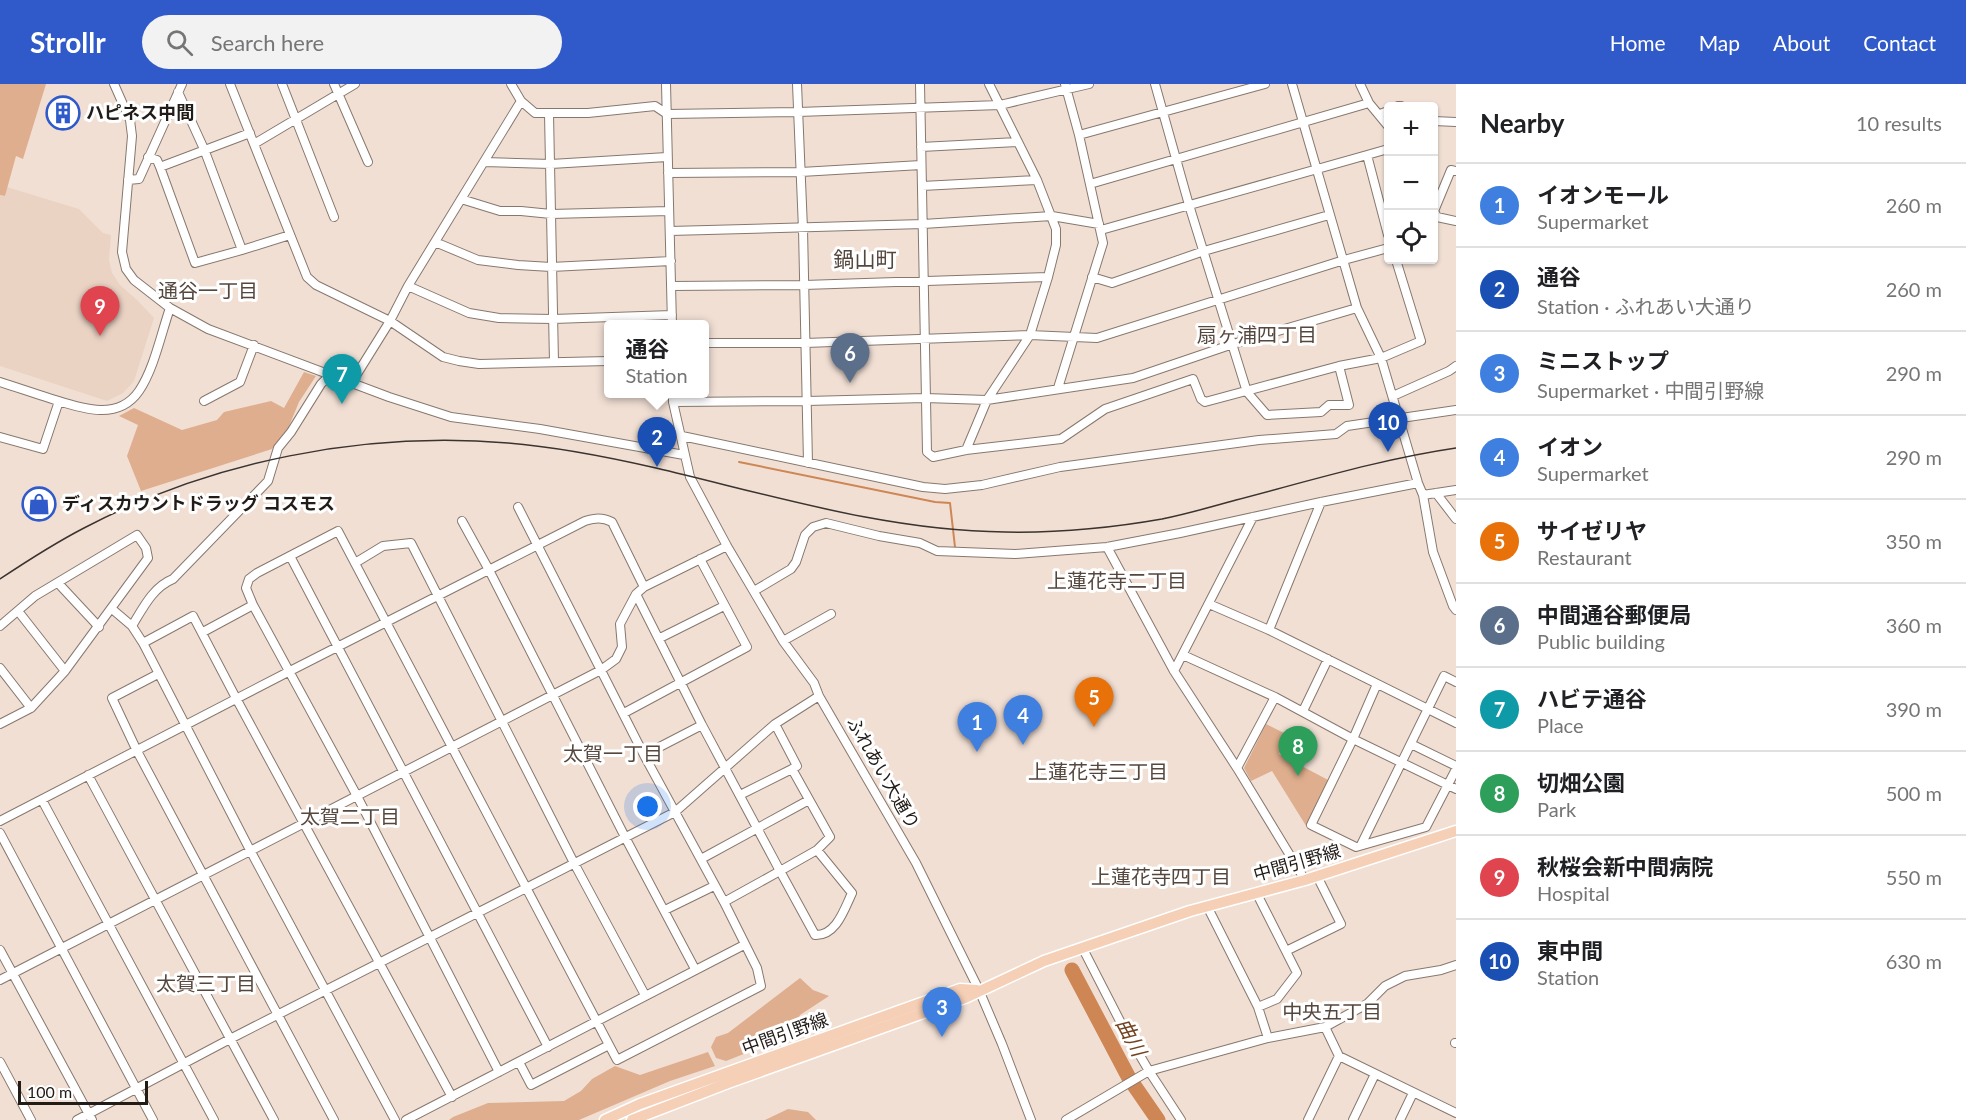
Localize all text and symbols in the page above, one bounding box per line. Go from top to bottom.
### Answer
search box [142,15,562,69]
text: Strollr [30,25,106,59]
icon: search [163,26,196,59]
text: Search here [211,29,324,56]
text: Home [1610,30,1666,55]
text: Map [1699,30,1740,55]
text: About [1773,30,1830,55]
text: Contact [1863,30,1936,55]
building icon: ハピネス中間 [45,95,81,131]
place label: ハピネス中間 [86,101,194,123]
map controls [1384,102,1438,264]
button: + [1384,102,1438,156]
text: Nearby [1480,107,1565,139]
text: 10 results [1856,111,1942,135]
button: − [1384,156,1438,210]
text: イオンモール [1537,181,1669,208]
text: 1 [1494,193,1505,217]
text: 260 m [1886,193,1942,217]
text: Supermarket [1537,209,1649,233]
button: locate [1384,210,1438,264]
district label: 鍋山町 [834,246,897,271]
text: 通谷 [1537,263,1581,290]
text: 2 [1494,277,1505,301]
text: 260 m [1886,277,1942,301]
district label: 通谷一丁目 [158,278,258,302]
pin: 9 [80,286,120,336]
text: Station · ふれあい大通り [1537,294,1755,318]
popup [604,320,709,398]
district label: 扇ヶ浦四丁目 [1197,322,1317,346]
pin: 6 [830,334,870,383]
text: 通谷 [625,335,669,362]
text: ミニストップ [1537,347,1669,374]
pin: 7 [322,354,362,404]
text: 3 [1494,361,1505,385]
text: 290 m [1886,361,1942,385]
text: Station [625,363,688,387]
text: Supermarket · 中間引野線 [1537,378,1764,402]
pin: 10 [1368,402,1408,452]
pin: 2 [638,418,676,467]
text: イオン [1537,433,1603,460]
text: 4 [1494,445,1505,469]
text: 290 m [1886,445,1942,469]
text: Supermarket [1537,461,1649,485]
shop icon: ディスカウントドラッグ コスモス [21,486,57,522]
place label: ディスカウントドラッグ コスモス [62,492,335,514]
text: サイゼリヤ [1537,517,1647,544]
text: 5 [1494,529,1505,553]
text: 350 m [1886,529,1942,553]
text: Restaurant [1537,545,1632,569]
district label: 上蓮花寺二丁目 [1047,568,1187,592]
text: 中間通谷郵便局 [1537,601,1691,628]
text: 6 [1494,613,1505,637]
text: 360 m [1886,613,1942,637]
text: Public building [1537,629,1665,653]
pin: 5 [1074,678,1114,727]
text: ハビテ通谷 [1537,685,1647,712]
pin: 4 [1004,696,1042,745]
text: 7 [1494,697,1505,721]
text: 390 m [1886,697,1942,721]
pin: 1 [958,702,996,752]
street label: ふれあい大通り [843,712,925,833]
text: Place [1537,713,1584,737]
pin: 8 [1278,726,1318,776]
district label: 太賀一丁目 [563,741,663,765]
district label: 上蓮花寺三丁目 [1028,759,1168,783]
text: 切畑公園 [1537,769,1625,796]
text: 8 [1494,781,1505,805]
text: 500 m [1886,781,1942,805]
your location [633,792,662,821]
text: Park [1537,797,1576,821]
district label: 太賀二丁目 [300,804,400,828]
street label: 中間引野線 [1250,839,1343,885]
text: 秋桜会新中間病院 [1537,853,1713,880]
district label: 上蓮花寺四丁目 [1091,864,1231,888]
text: 9 [1494,865,1505,889]
text: 550 m [1886,865,1942,889]
text: Hospital [1537,881,1610,905]
text: 東中間 [1537,937,1603,964]
text: 10 [1488,949,1511,973]
text: 630 m [1886,949,1942,973]
text: Station [1537,965,1599,989]
district label: 太賀三丁目 [156,971,256,995]
pin: 3 [922,988,962,1037]
district label: 中央五丁目 [1282,999,1382,1023]
street label: 中間引野線 [739,1007,831,1059]
water label: 曲川 [1112,1013,1153,1062]
scale bar [18,1078,148,1106]
text: 100 m [27,1082,72,1101]

